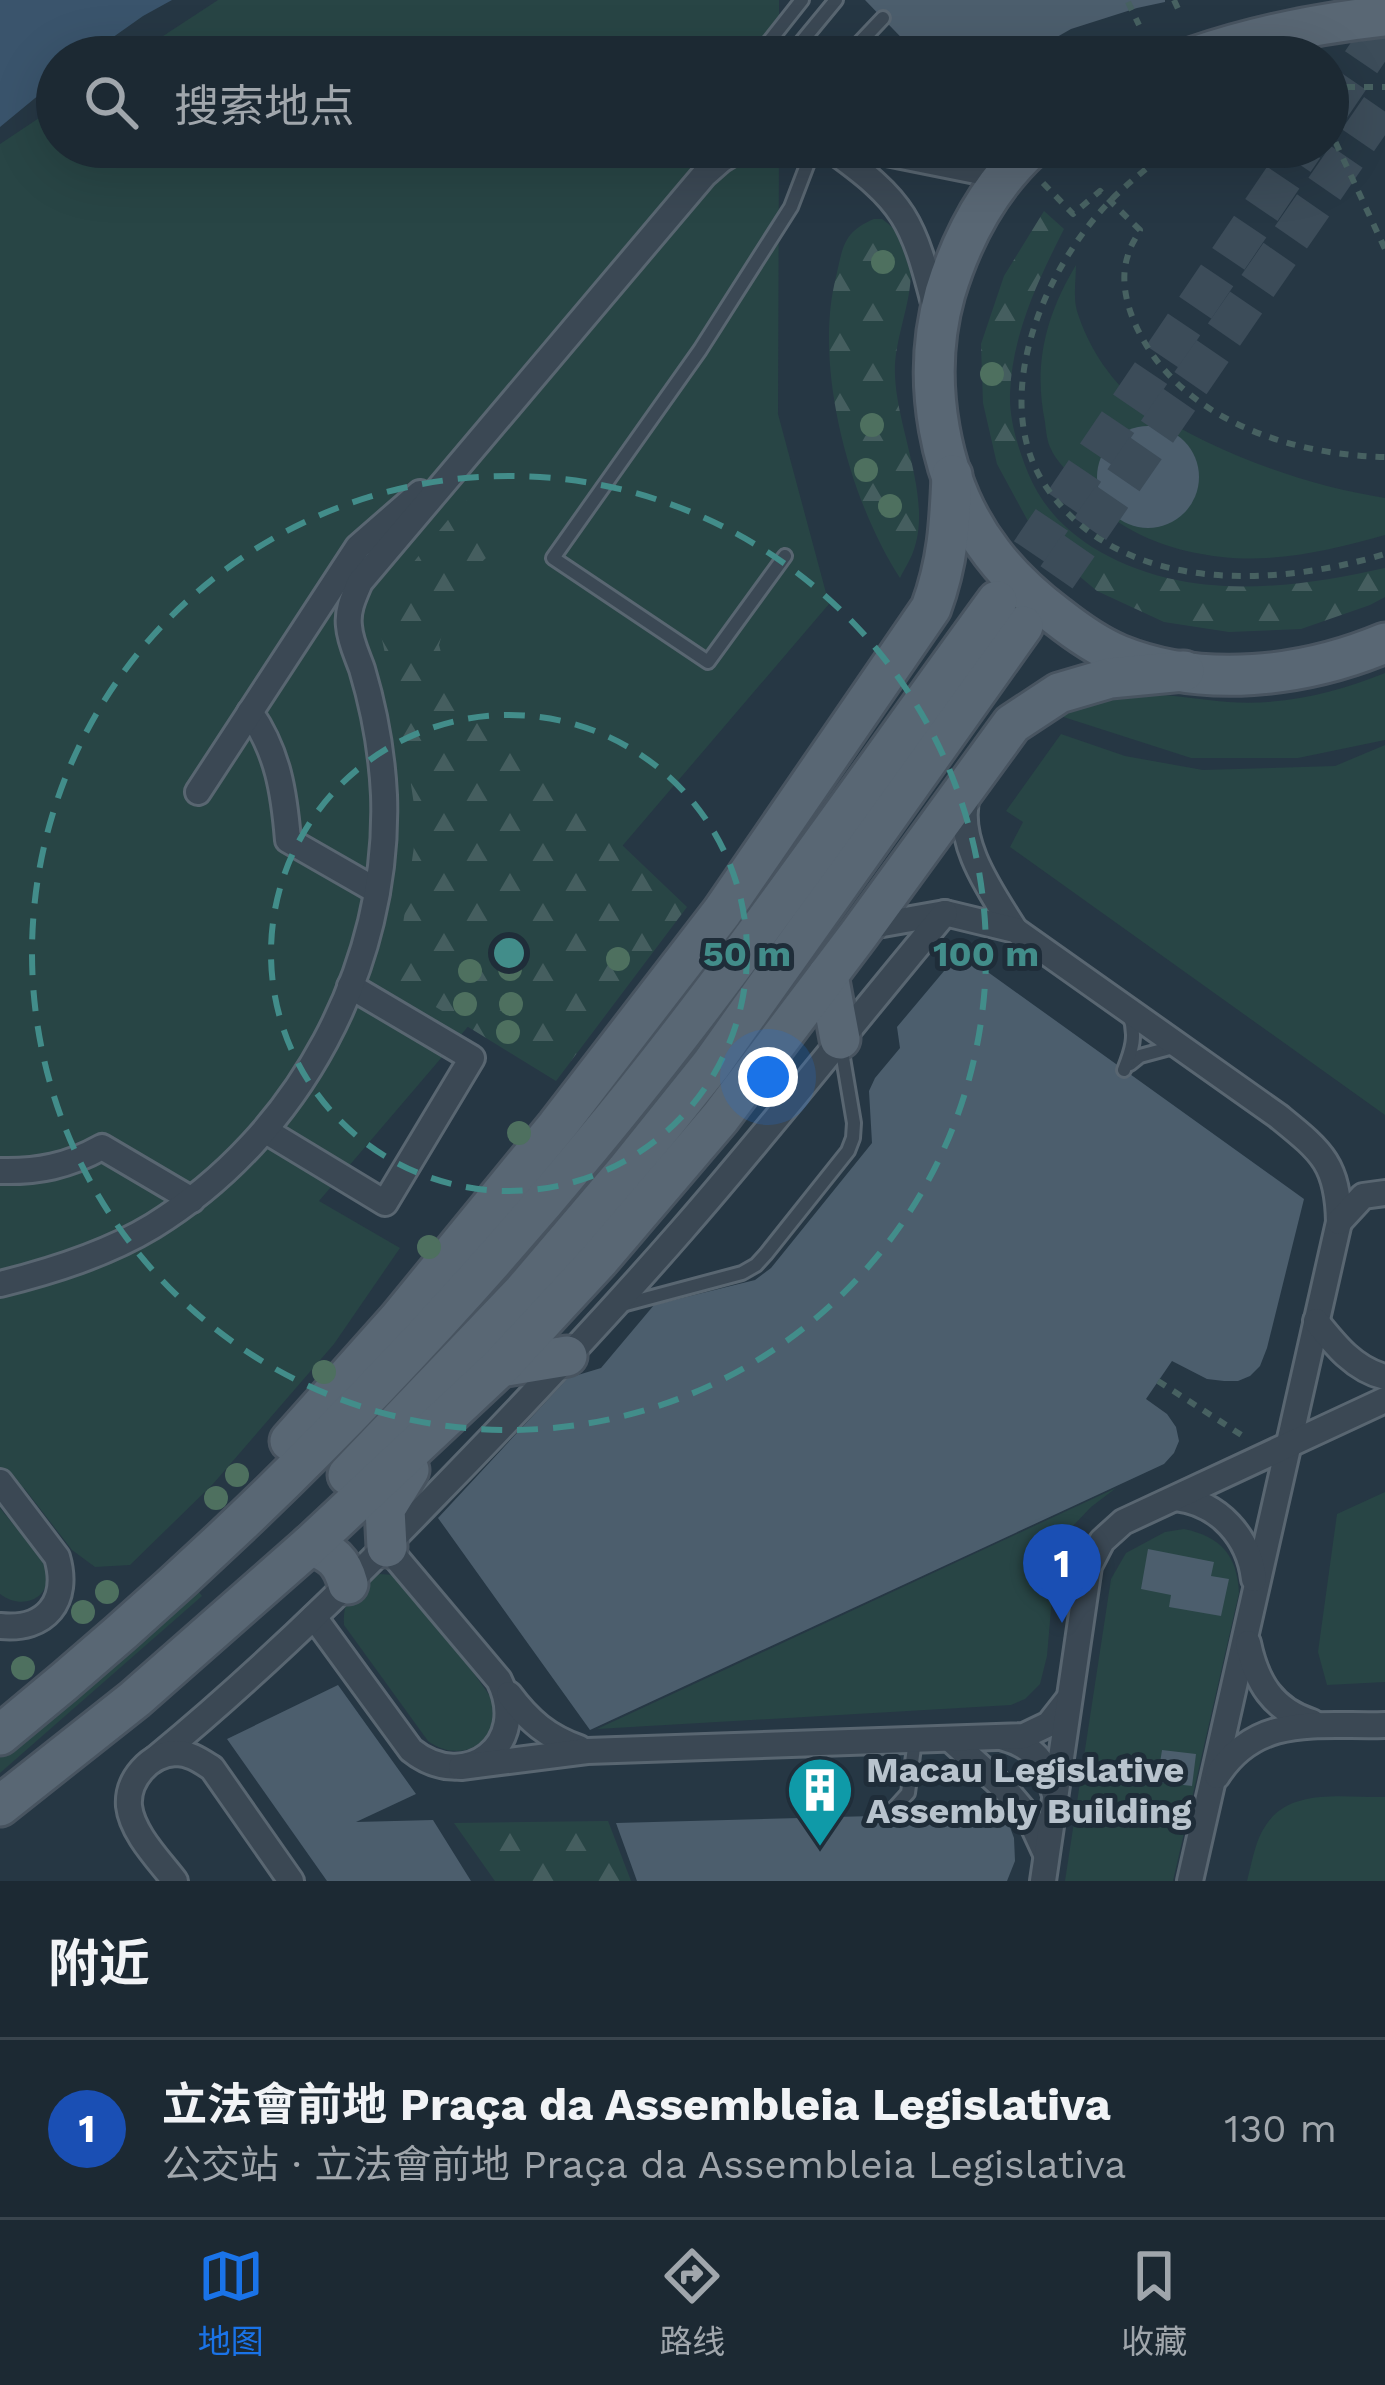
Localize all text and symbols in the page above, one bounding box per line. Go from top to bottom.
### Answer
search box [36,36,1349,168]
icon: search [78,69,144,135]
text: 搜索地点 [174,80,354,133]
centre of rings [488,932,530,974]
text: 50 m [703,933,791,975]
text: 100 m [933,933,1039,975]
your location [738,1047,798,1107]
pin: 1 [1023,1524,1101,1623]
place label: Macau Legislative Assembly Building [866,1749,1192,1832]
building icon: Macau Legislative Assembly Building [785,1755,855,1849]
text: 附近 [48,1934,150,1993]
text: 立法會前地 Praça da Assembleia Legislativa [162,2078,1111,2131]
text: 1 [79,2106,95,2151]
text: 130 m [1224,2106,1337,2151]
text: 公交站 · 立法會前地 Praça da Assembleia Legislativa [162,2142,1126,2187]
tab: 地图 [198,2243,264,2363]
tab: 路线 [659,2243,725,2363]
tab: 收藏 [1121,2243,1187,2363]

